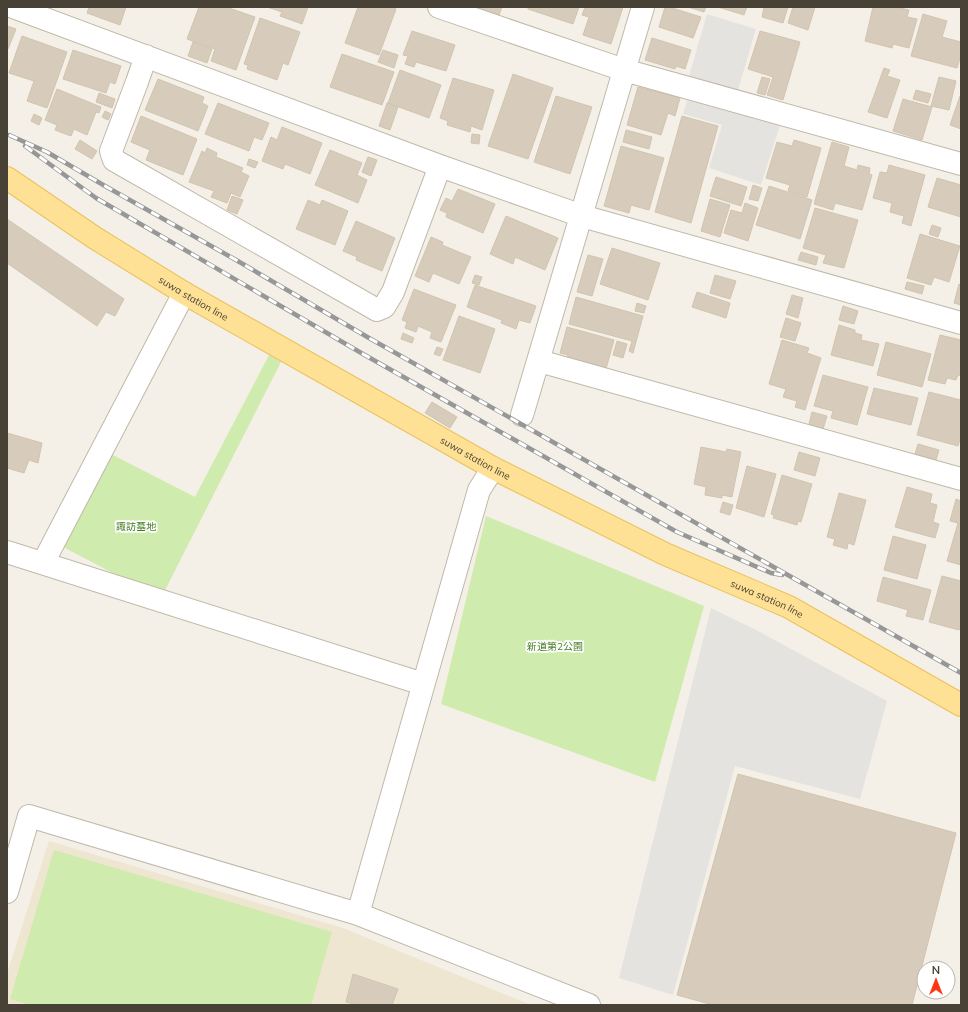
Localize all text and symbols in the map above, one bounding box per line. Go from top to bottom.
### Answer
street label: suwa station line [156,273,231,323]
street label: suwa station line [438,433,513,482]
park label: 諏訪墓地 [116,520,157,533]
street label: suwa station line [729,576,806,621]
park label: 新道第2公園 [527,640,583,653]
north arrow [916,960,956,1000]
text: N [932,963,940,977]

